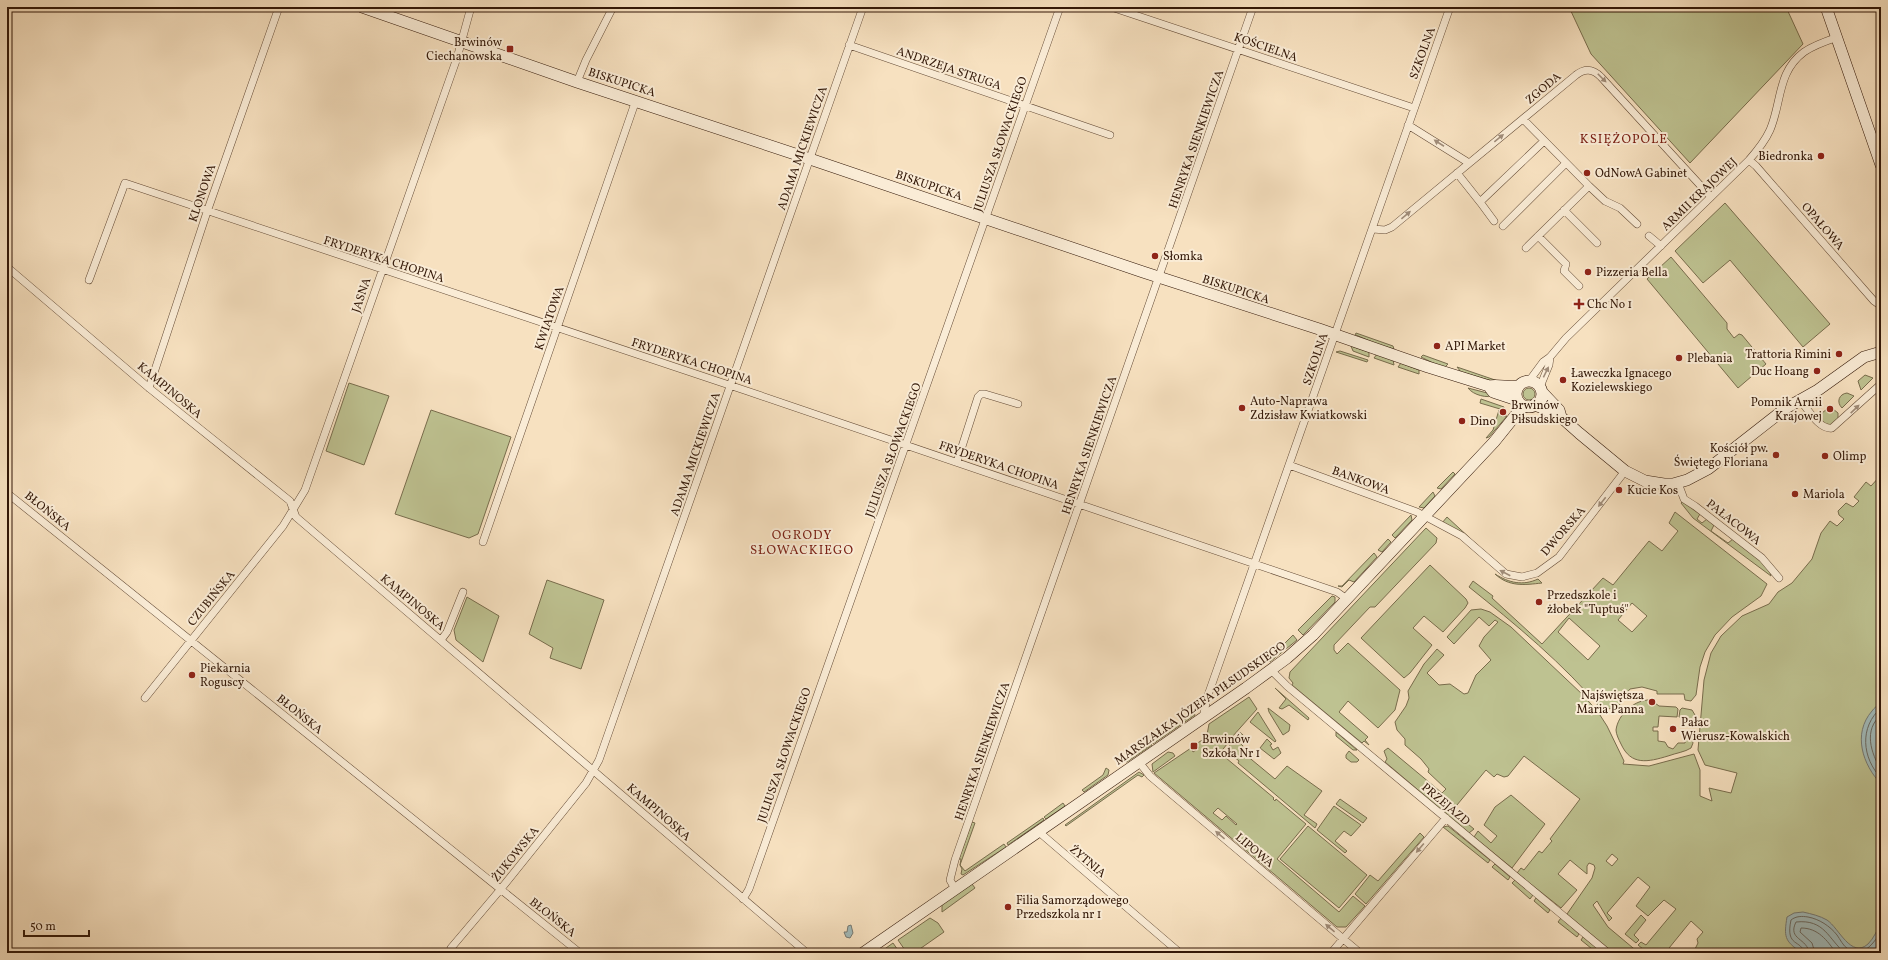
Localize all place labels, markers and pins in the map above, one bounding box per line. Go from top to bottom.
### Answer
place label: Brwinów Ciechanowska [426,35,503,65]
marker: Brwinów Ciechanowska [505,44,515,54]
place label: Biedronka [1758,149,1813,165]
marker: Biedronka [1816,151,1826,161]
place label: OdNowA Gabinet [1595,166,1687,182]
marker: OdNowA Gabinet [1582,168,1592,178]
place label: Słomka [1163,249,1203,265]
marker: Słomka [1150,251,1160,261]
place label: Pizzeria Bella [1596,265,1668,281]
marker: Pizzeria Bella [1583,267,1593,277]
place label: Chc No 1 [1587,297,1632,313]
marker: Chc No 1 [1574,299,1584,309]
place label: API Market [1445,339,1506,355]
marker: API Market [1432,341,1442,351]
place label: Trattoria Rimini [1745,347,1831,363]
marker: Trattoria Rimini [1834,349,1844,359]
place label: Plebania [1687,351,1733,367]
marker: Plebania [1674,353,1684,363]
place label: Duc Hoang [1751,364,1809,380]
place label: Ławeczka Ignacego Kozielewskiego [1571,366,1672,396]
marker: Duc Hoang [1812,366,1822,376]
marker: Ławeczka Ignacego Kozielewskiego [1558,375,1568,385]
place label: Auto-Naprawa Zdzisław Kwiatkowski [1250,394,1367,424]
place label: Pomnik Arnii Krajowej [1751,395,1822,425]
place label: Brwinów Piłsudskiego [1511,398,1577,428]
marker: Auto-Naprawa Zdzisław Kwiatkowski [1237,403,1247,413]
marker: Pomnik Arnii Krajowej [1825,404,1835,414]
marker: Brwinów Piłsudskiego [1498,407,1508,417]
place label: Dino [1470,414,1496,430]
marker: Dino [1457,416,1467,426]
place label: Kościół pw. Świętego Floriana [1674,441,1768,471]
place label: Olimp [1833,449,1867,465]
marker: Kościół pw. Świętego Floriana [1771,450,1781,460]
marker: Olimp [1820,451,1830,461]
place label: Kucie Kos [1627,483,1678,499]
marker: Kucie Kos [1614,485,1624,495]
place label: Mariola [1803,487,1845,503]
marker: Mariola [1790,489,1800,499]
place label: Przedszkole i żłobek "Tuptuś" [1547,588,1629,618]
marker: Przedszkole i żłobek "Tuptuś" [1534,597,1544,607]
place label: Piekarnia Roguscy [200,661,251,691]
marker: Piekarnia Roguscy [187,670,197,680]
place label: Najświętsza Maria Panna [1577,688,1644,718]
marker: Najświętsza Maria Panna [1647,697,1657,707]
place label: Pałac Wierusz-Kowalskich [1681,715,1790,745]
marker: Pałac Wierusz-Kowalskich [1668,724,1678,734]
place label: Brwinów Szkoła Nr 1 [1202,732,1260,762]
marker: Brwinów Szkoła Nr 1 [1189,741,1199,751]
place label: Filia Samorządowego Przedszkola nr 1 [1016,893,1129,923]
marker: Filia Samorządowego Przedszkola nr 1 [1003,902,1013,912]

